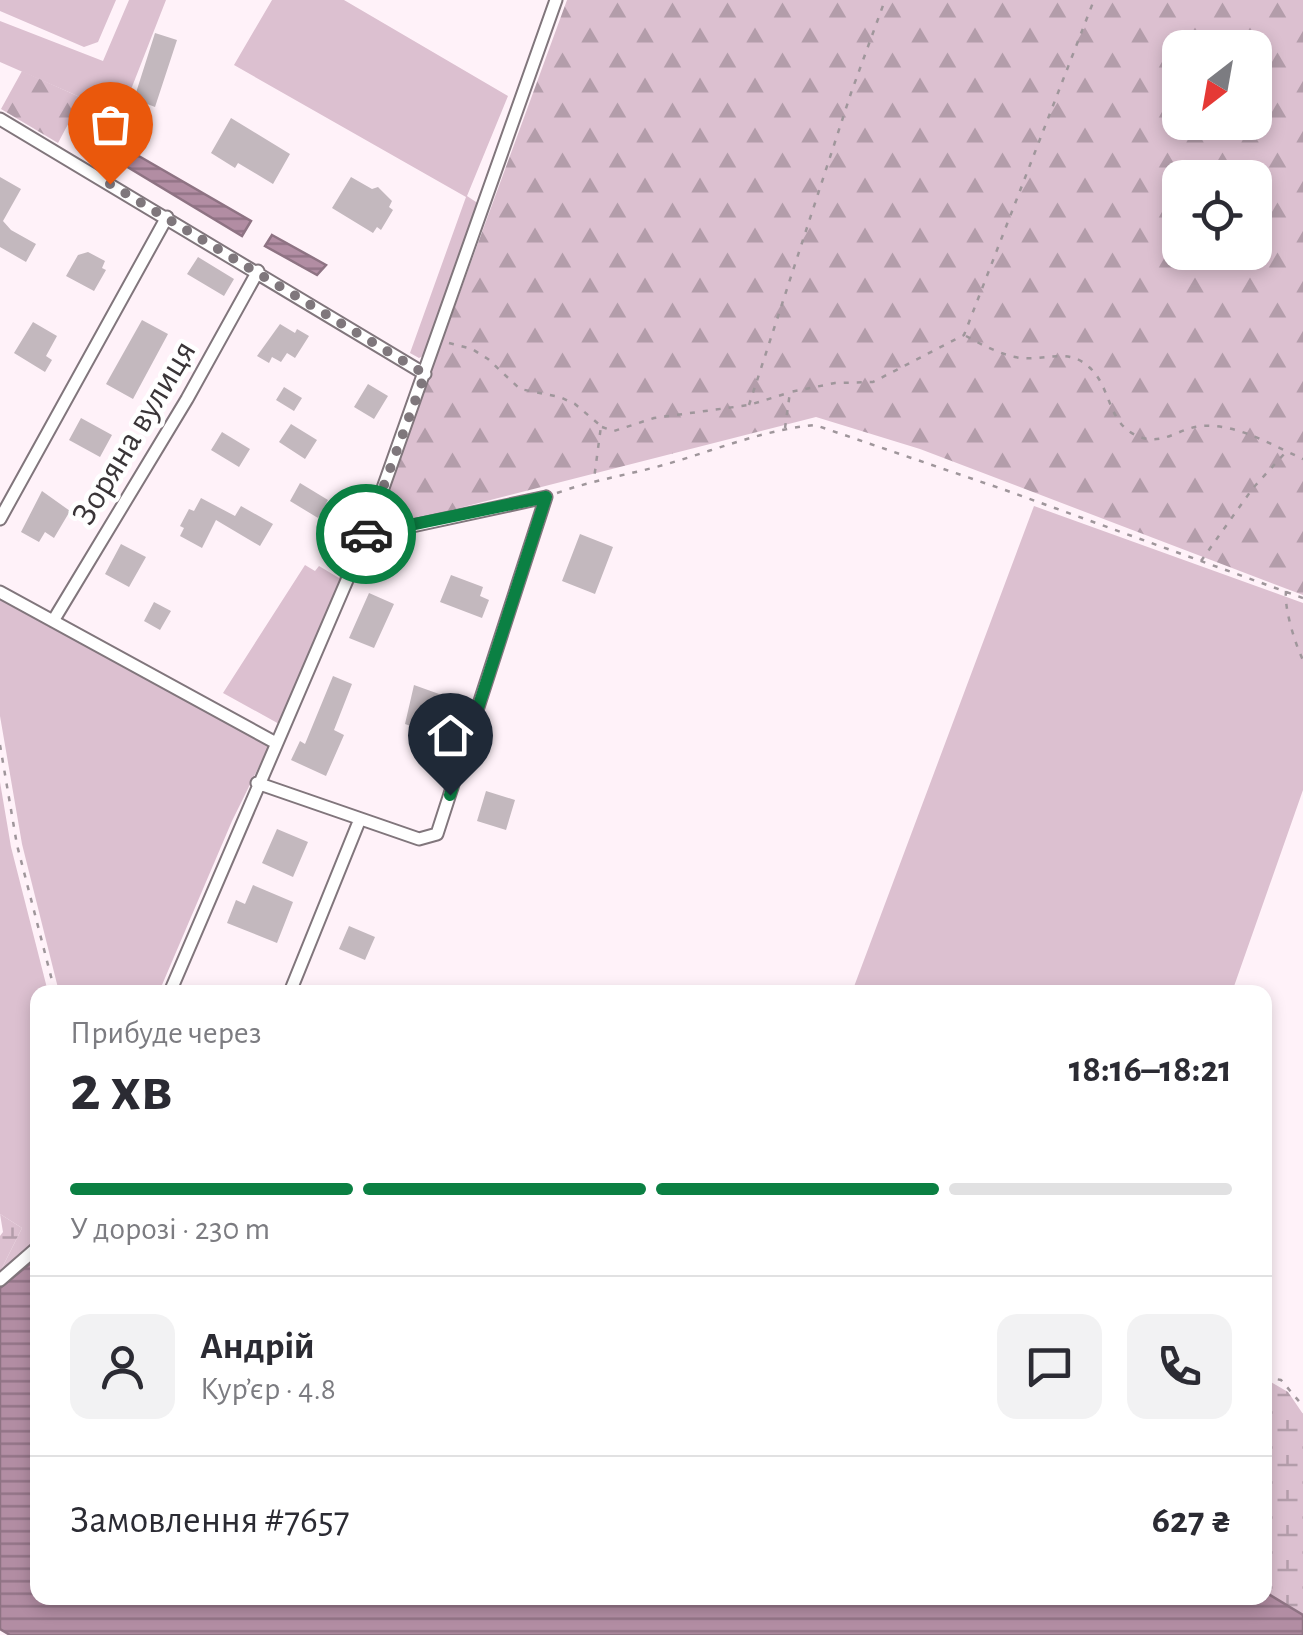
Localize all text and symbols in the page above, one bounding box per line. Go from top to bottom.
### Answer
north arrow [1162,30,1272,140]
map controls [1162,30,1272,270]
pin [68,82,153,185]
icon: bag [83,97,138,152]
button: locate [1162,160,1272,270]
street label: Зоряна вулиця [66,335,203,531]
courier [316,484,416,584]
icon: car [339,507,394,562]
pin [408,693,493,796]
icon: home [423,708,478,763]
text: Прибуде через [70,1017,262,1049]
text: 18:16–18:21 [1069,1051,1232,1089]
text: 2 хв [70,1057,173,1122]
text: У дорозі · 230 m [70,1213,270,1245]
button: person [70,1314,175,1419]
button: chat [997,1314,1102,1419]
button: phone [1127,1314,1232,1419]
text: Андрій [200,1328,315,1366]
text: Кур’єр · 4.8 [200,1373,336,1405]
text: Замовлення #7657 [70,1502,350,1540]
text: 627 ₴ [1152,1502,1232,1540]

